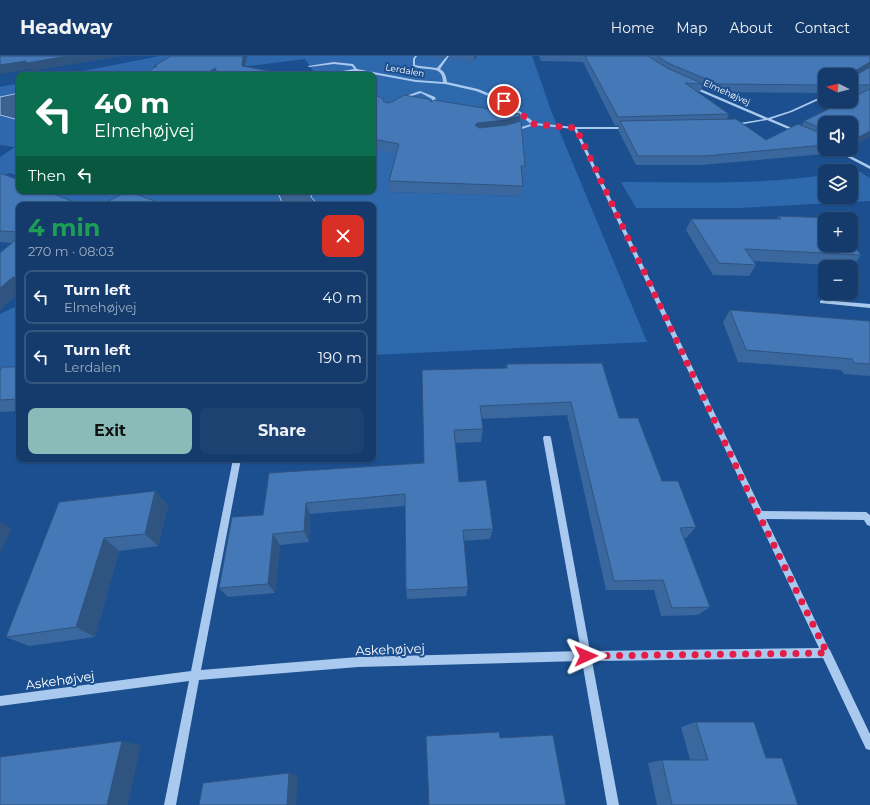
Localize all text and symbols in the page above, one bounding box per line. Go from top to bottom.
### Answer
text: Headway [20,16,112,39]
text: Home [611,19,654,37]
text: Map [676,19,707,37]
text: About [729,19,773,37]
text: Contact [795,19,850,37]
street label: Lerdalen [385,61,425,79]
north arrow [818,68,858,108]
map controls [818,68,858,300]
street label: Elmehøjvej [702,77,752,107]
pin [487,84,521,118]
text: 40 m [94,86,170,120]
icon: left [28,88,80,140]
icon: arrive [493,90,515,112]
button: sound [818,116,858,156]
text: Elmehøjvej [94,120,194,142]
icon: left [74,164,96,186]
button: layers [818,164,858,204]
text: Then [28,166,66,185]
button: + [818,212,858,252]
text: 4 min [28,213,100,242]
button: close [322,215,364,257]
text: 270 m · 08:03 [28,243,114,259]
button: − [818,260,858,300]
text: Turn left [64,280,131,299]
icon: left [30,286,52,308]
text: 40 m [322,288,362,307]
text: Elmehøjvej [64,299,136,315]
text: Turn left [64,340,131,359]
icon: left [30,346,52,368]
text: 190 m [318,348,362,367]
text: Lerdalen [64,359,121,375]
button: Exit [28,408,192,454]
button: Share [200,408,364,454]
position arrow [565,635,607,677]
street label: Askehøjvej [355,640,425,658]
street label: Askehøjvej [24,667,96,693]

